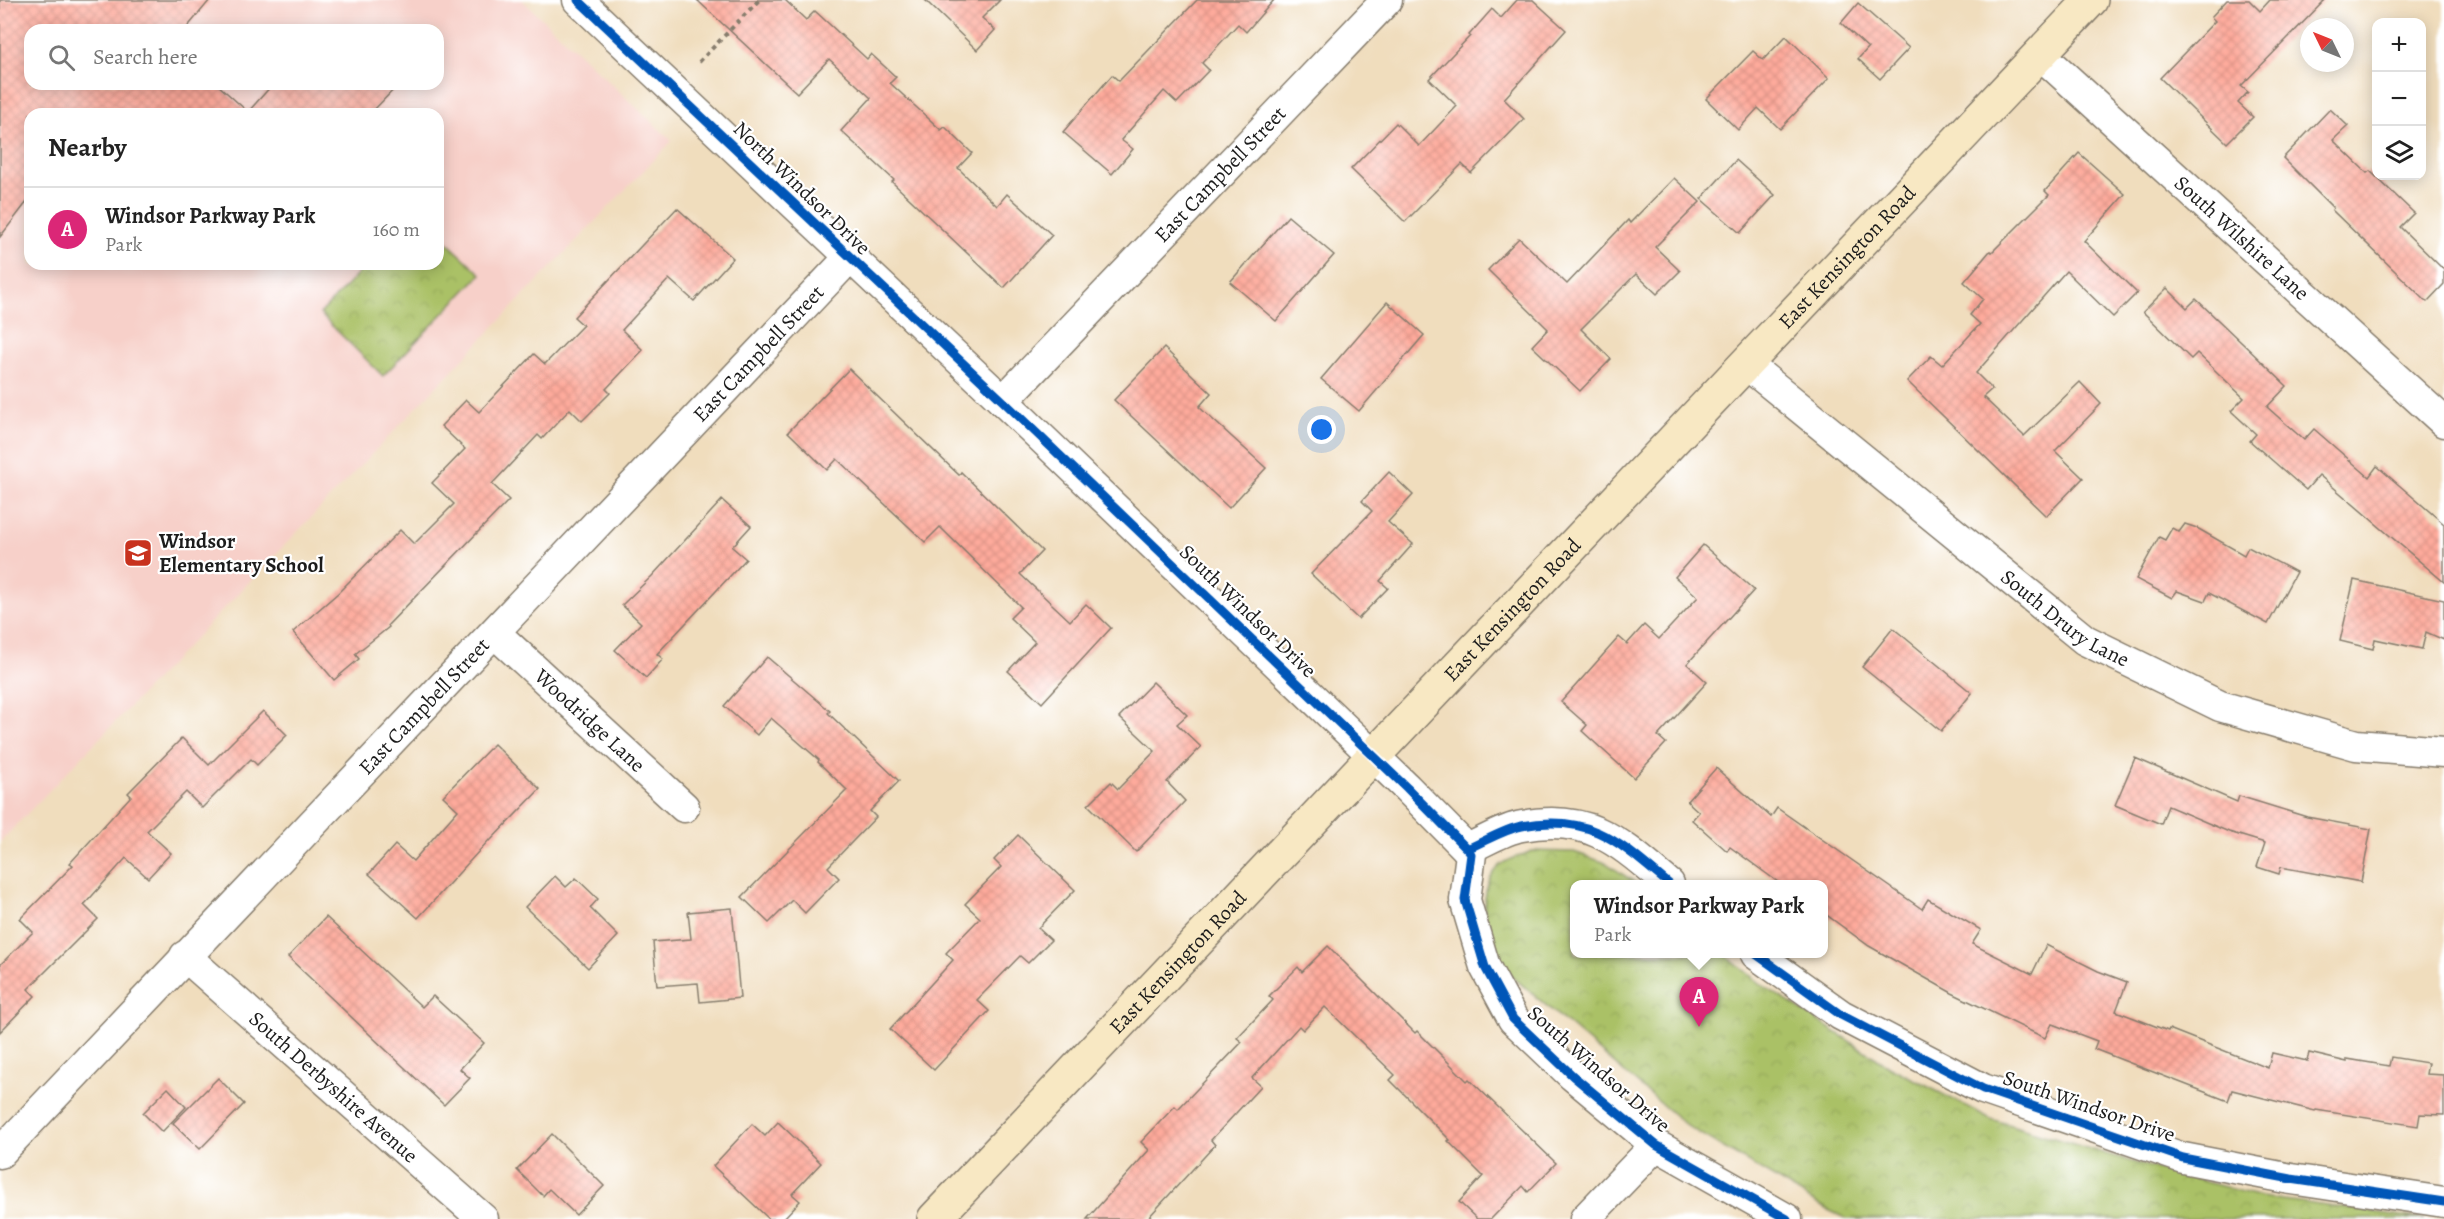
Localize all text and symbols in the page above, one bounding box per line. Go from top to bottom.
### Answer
north arrow [2300,18,2354,72]
map controls [2372,18,2426,180]
button: + [2372,18,2426,72]
search box [24,24,444,90]
icon: search [45,41,78,74]
text: Search here [93,42,198,72]
button: − [2372,72,2426,126]
street label: East Campbell Street [1148,100,1292,249]
street label: North Windsor Drive [727,115,877,261]
button: layers [2372,126,2426,180]
text: Nearby [48,130,127,165]
street label: South Wilshire Lane [2168,169,2315,306]
street label: East Kensington Road [1772,179,1922,335]
text: Windsor Parkway Park [105,201,315,231]
text: A [61,216,74,243]
text: 160 m [373,216,420,243]
text: Park [105,231,143,258]
street label: East Campbell Street [687,279,830,428]
your location [1307,415,1336,444]
place label: Windsor Elementary School [158,527,324,579]
street label: East Kensington Road [1437,531,1588,688]
school or university icon: Windsor Elementary School [122,537,154,569]
street label: South Windsor Drive [1173,538,1323,684]
street label: South Drury Lane [1995,563,2134,673]
street label: East Campbell Street [352,631,496,781]
street label: Woodridge Lane [528,662,651,778]
popup [1570,880,1828,958]
street label: East Kensington Road [1103,884,1253,1040]
text: Windsor Parkway Park [1594,891,1804,921]
text: Park [1594,921,1631,948]
pin: A [1680,978,1718,1027]
street label: South Windsor Drive [1522,999,1676,1139]
street label: South Derbyshire Avenue [243,1005,424,1169]
street label: South Windsor Drive [1999,1063,2179,1149]

